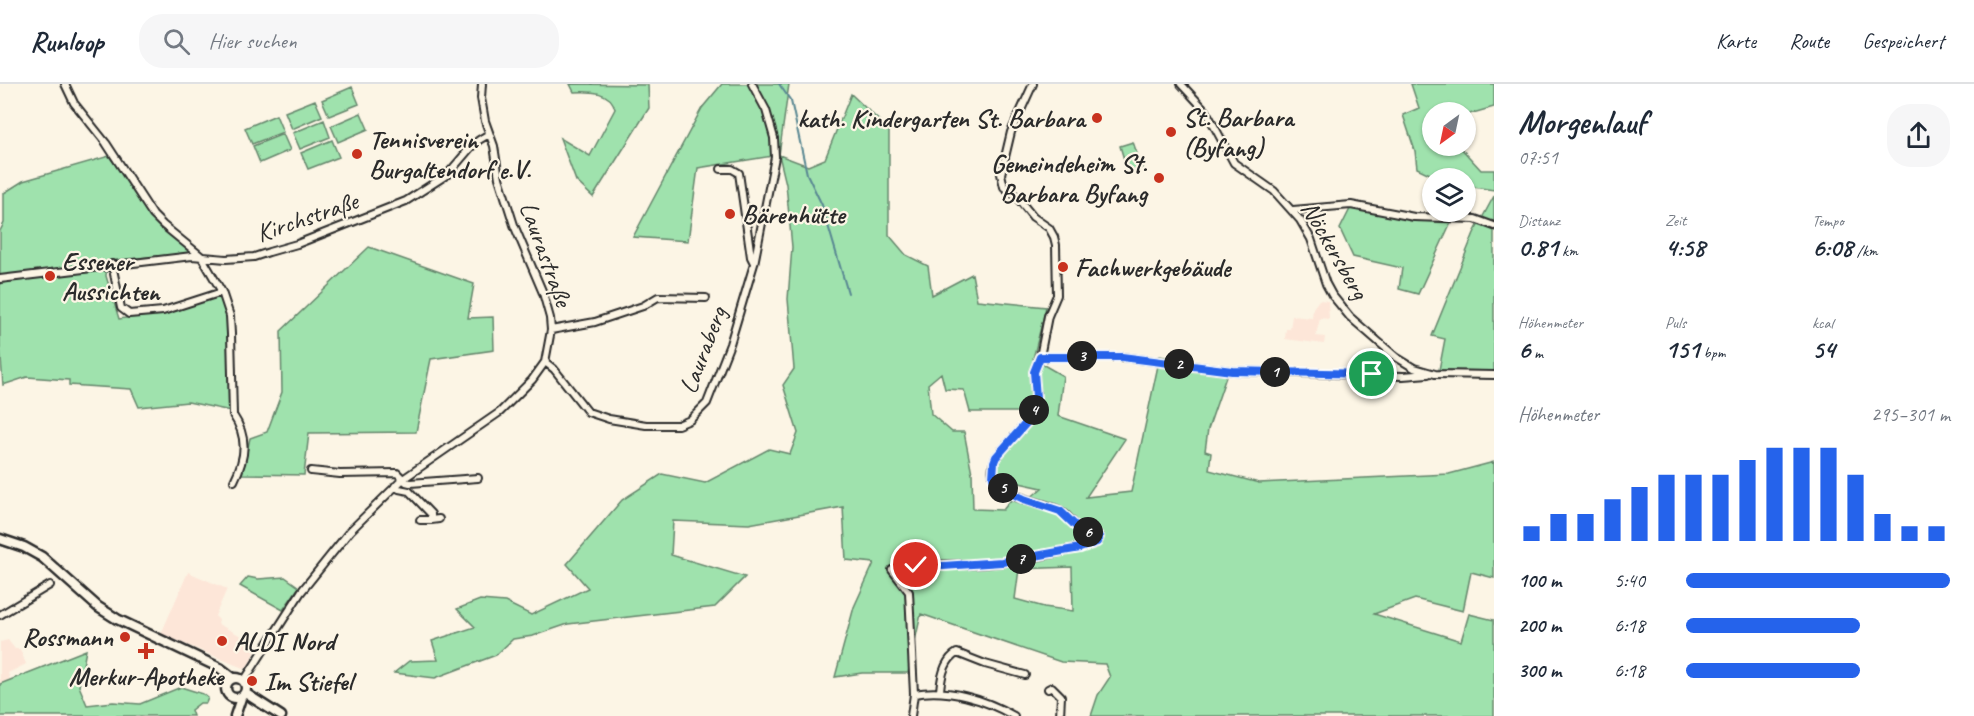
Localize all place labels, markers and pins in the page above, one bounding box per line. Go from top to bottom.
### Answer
place label: St. Barbara (Byfang) [1183,101,1296,164]
place label: kath. Kindergarten St. Barbara [797,102,1087,135]
marker: kath. Kindergarten St. Barbara [1090,111,1104,125]
place label: Tennisverein Burgaltendorf e.V. [369,123,531,186]
marker: St. Barbara (Byfang) [1164,125,1178,139]
marker: Tennisverein Burgaltendorf e.V. [350,147,364,161]
place label: Gemeindeheim St. Barbara Byfang [991,147,1150,210]
marker: Gemeindeheim St. Barbara Byfang [1152,171,1166,185]
place label: Bärenhütte [742,198,847,231]
marker: Bärenhütte [723,207,737,221]
place label: Essener Aussichten [62,245,161,308]
place label: Fachwerkgebäude [1075,251,1233,284]
marker: Fachwerkgebäude [1056,260,1070,274]
marker: Essener Aussichten [43,269,57,283]
pin: 3 [1067,341,1097,371]
pin [1346,348,1397,399]
pin: 2 [1164,349,1194,379]
pin: 1 [1260,357,1290,387]
pin: 4 [1019,395,1049,425]
pin: 5 [988,473,1018,503]
pin: 6 [1073,517,1103,547]
pin [890,539,941,590]
pin: 7 [1006,544,1036,574]
place label: Rossmann [22,621,114,654]
place label: ALDI Nord [234,625,339,658]
marker: Rossmann [118,630,132,644]
marker: ALDI Nord [215,634,229,648]
marker: Merkur-Apotheke [139,644,153,658]
place label: Merkur-Apotheke [69,660,226,693]
place label: Im Stiefel [264,665,357,698]
marker: Im Stiefel [245,674,259,688]

